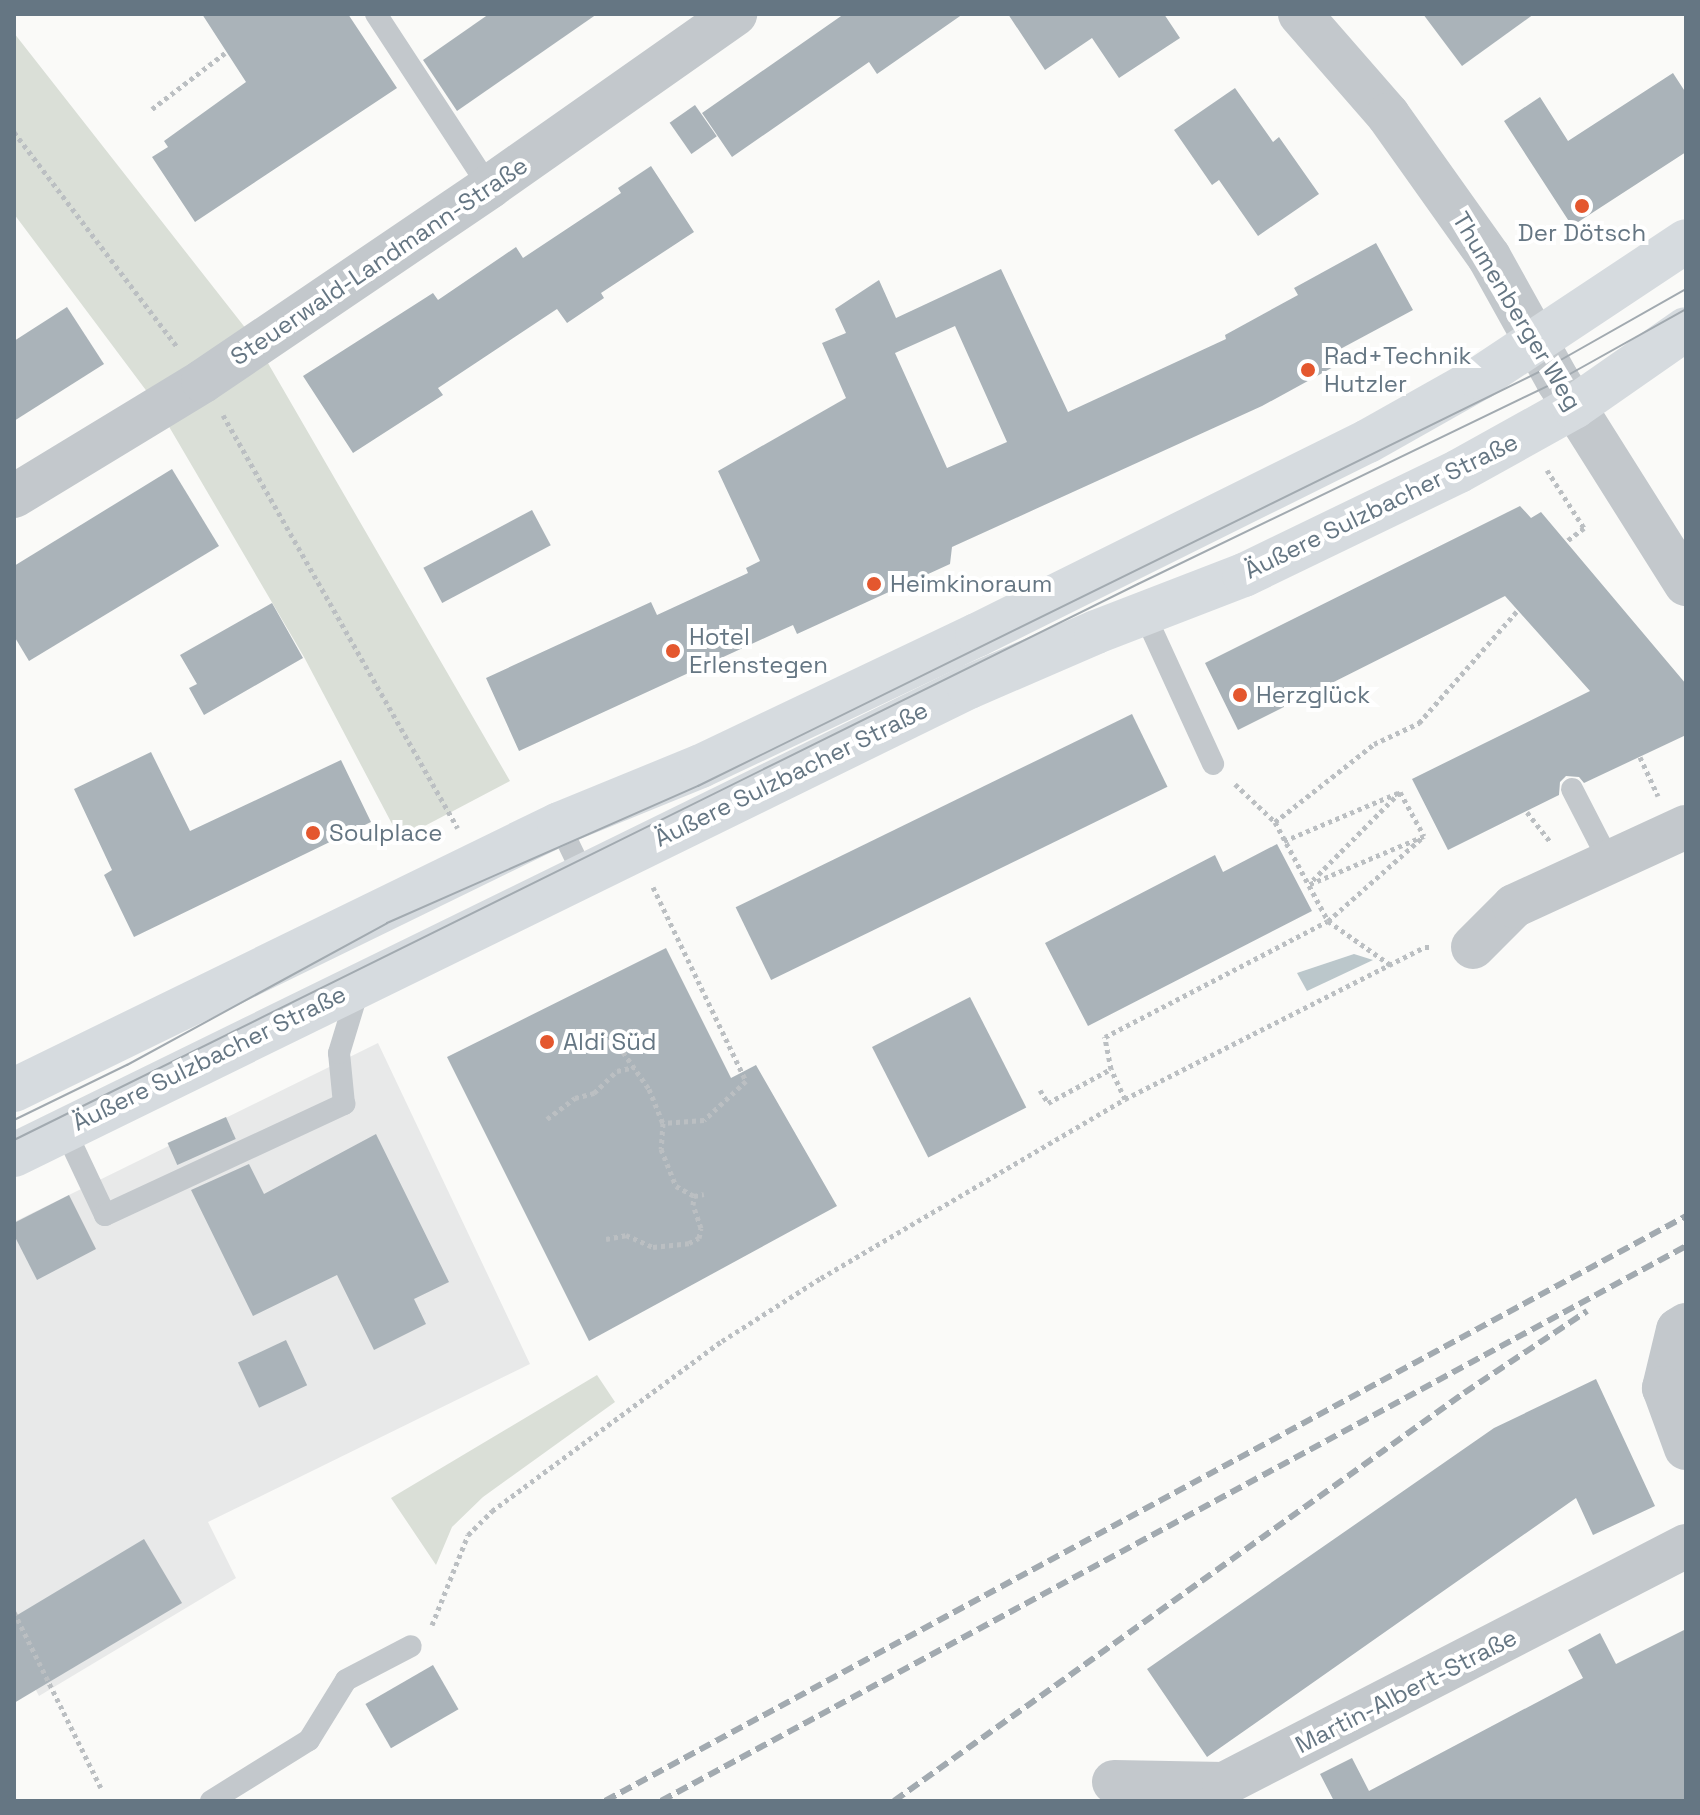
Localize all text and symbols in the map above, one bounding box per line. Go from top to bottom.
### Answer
street label: Steuerwald-Landmann-Straße [225,151,533,371]
marker: Der Dötsch [1573,197,1591,215]
street label: Thumenberger Weg [1446,207,1588,415]
place label: Der Dötsch [1518,219,1646,247]
place label: Rad+Technik Hutzler [1324,342,1471,398]
marker: Rad+Technik Hutzler [1299,361,1317,379]
street label: Äußere Sulzbacher Straße [1240,427,1522,585]
place label: Heimkinoraum [890,570,1052,598]
marker: Heimkinoraum [865,575,883,593]
place label: Hotel Erlenstegen [689,623,828,679]
marker: Hotel Erlenstegen [664,642,682,660]
place label: Herzglück [1256,681,1370,709]
marker: Herzglück [1231,686,1249,704]
street label: Äußere Sulzbacher Straße [650,695,932,853]
place label: Soulplace [329,819,442,847]
marker: Soulplace [304,824,322,842]
street label: Äußere Sulzbacher Straße [68,979,350,1137]
place label: Aldi Süd [563,1028,656,1056]
marker: Aldi Süd [538,1033,556,1051]
street label: Martin-Albert-Straße [1290,1623,1522,1759]

